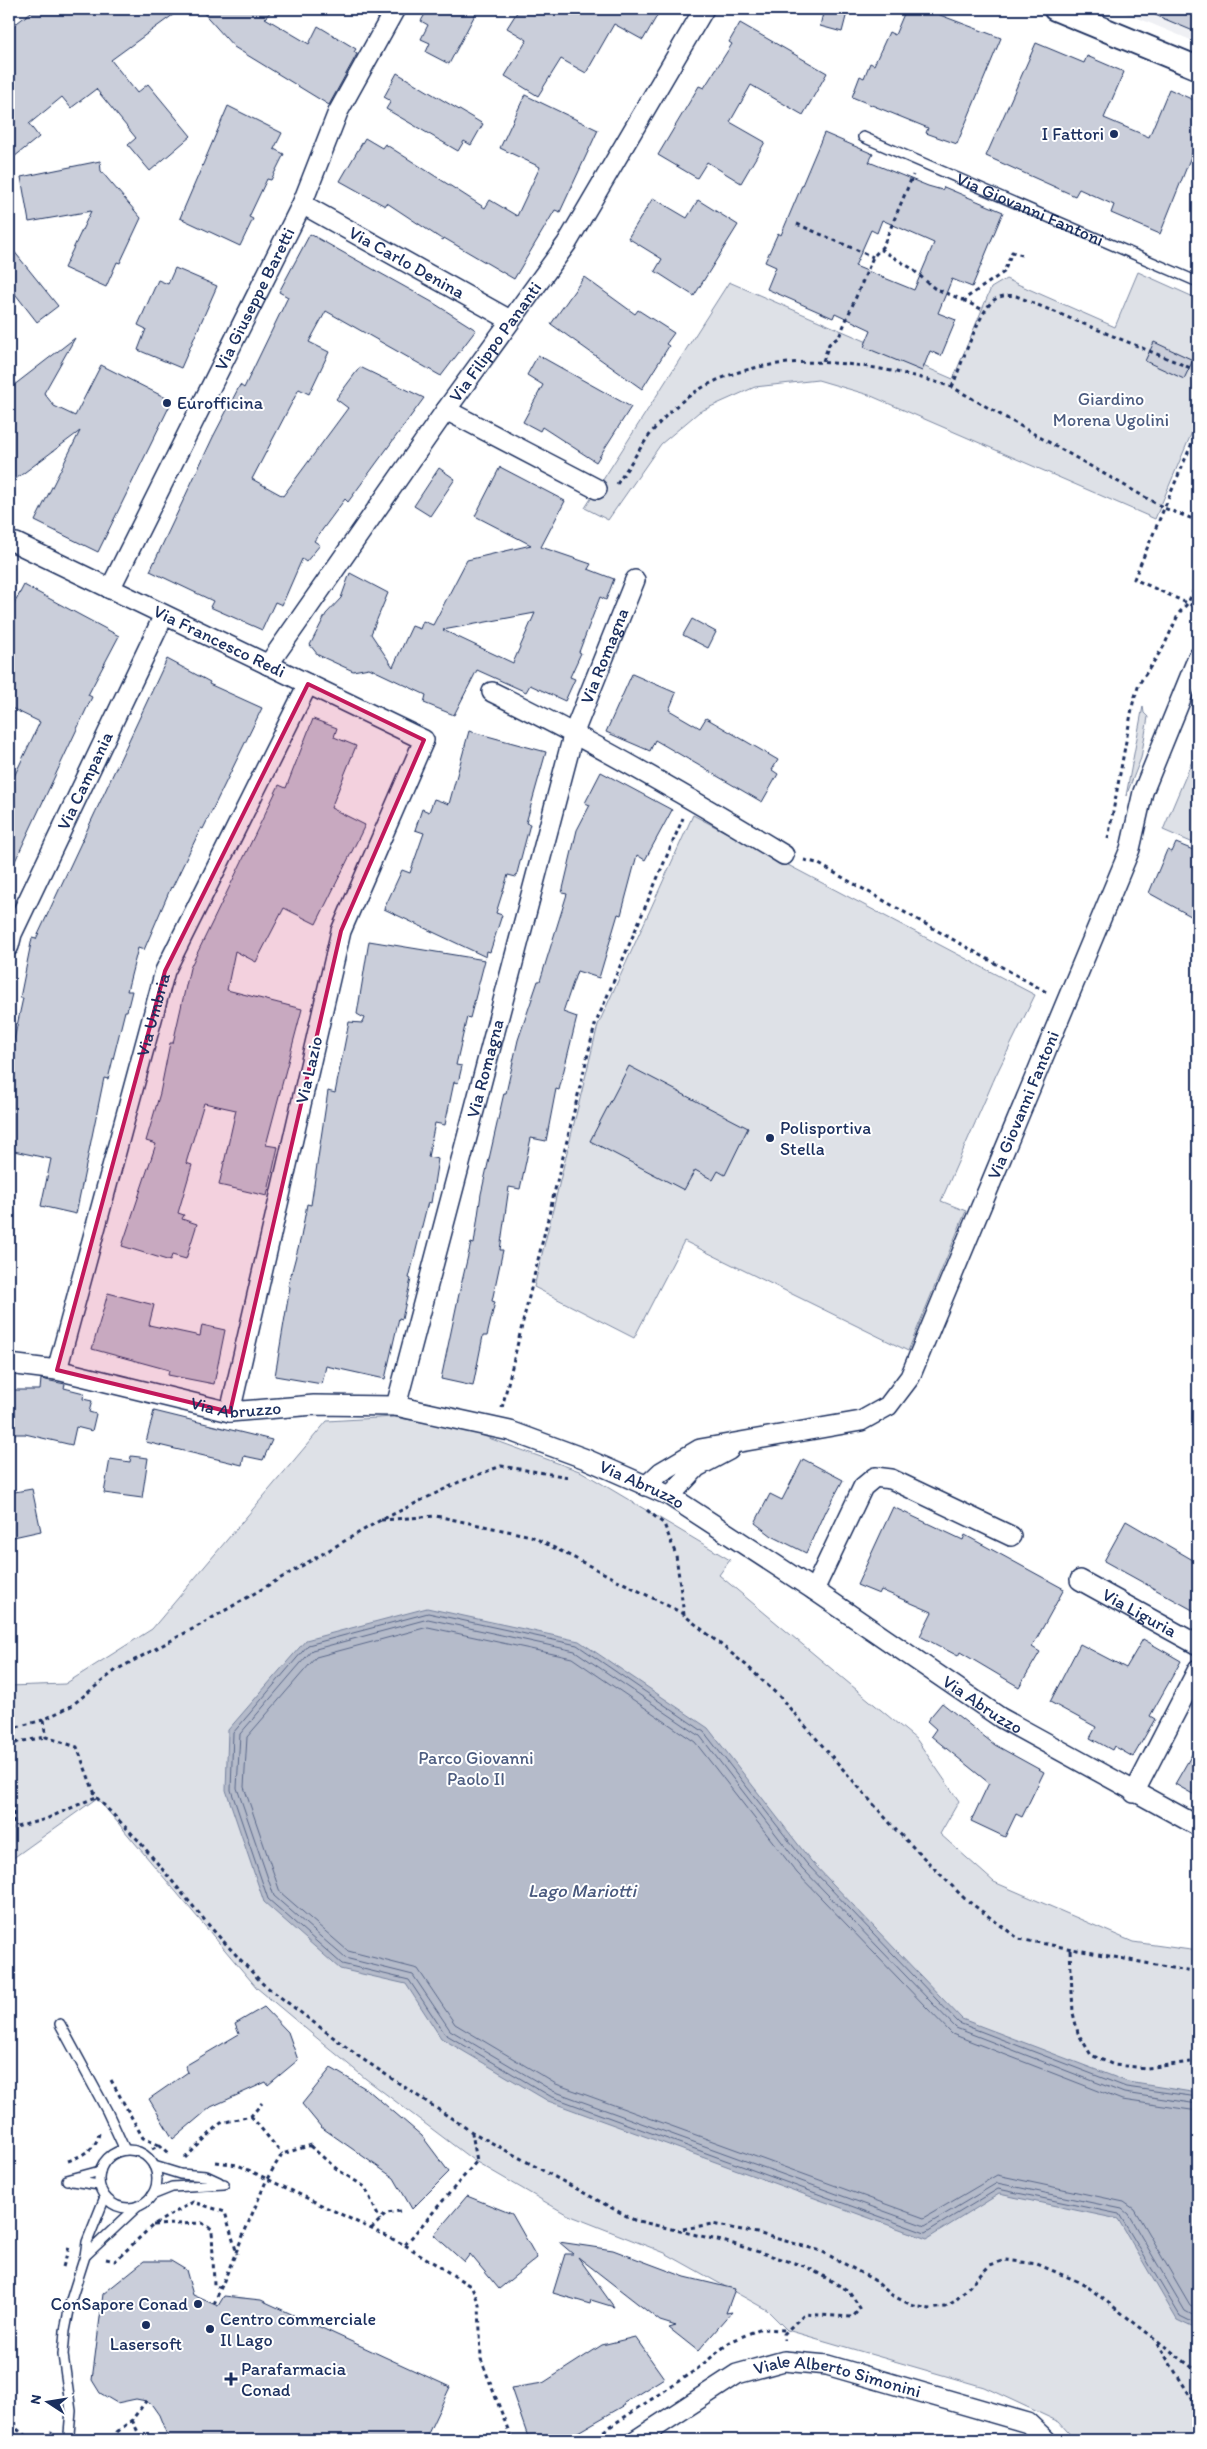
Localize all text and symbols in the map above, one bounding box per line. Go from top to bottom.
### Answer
place label: I Fattori [1042,123,1104,145]
marker: I Fattori [1108,128,1120,140]
street label: Via Giovanni Fantoni [953,168,1107,251]
street label: Via Carlo Denina [345,221,469,304]
street label: Via Giuseppe Baretti [210,224,299,374]
street label: Via Filippo Pananti [444,277,546,407]
park label: Giardino Morena Ugolini [1053,388,1169,431]
place label: Eurofficina [177,392,264,414]
marker: Eurofficina [161,397,173,409]
street label: Via Francesco Redi [150,600,289,682]
street label: Via Romagna [575,605,634,707]
street label: Via Campania [52,727,118,834]
street label: Via Umbria [131,970,175,1059]
street label: Via Romagna [462,1017,509,1120]
street label: Via Giovanni Fantoni [983,1028,1064,1183]
street label: Via Lazio [291,1034,327,1106]
place label: Polisportiva Stella [780,1117,871,1160]
marker: Polisportiva Stella [764,1132,776,1144]
street label: Via Abruzzo [188,1392,282,1423]
street label: Via Abruzzo [596,1455,689,1514]
street label: Via Liguria [1098,1583,1181,1642]
street label: Via Abruzzo [938,1670,1027,1739]
park label: Parco Giovanni Paolo II [418,1747,534,1790]
water label: Lago Mariotti [528,1879,638,1902]
place label: ConSapore Conad [50,2293,188,2315]
marker: ConSapore Conad [192,2298,204,2310]
place label: Centro commerciale Il Lago [220,2308,376,2351]
marker: Lasersoft [140,2319,152,2331]
marker: Centro commerciale Il Lago [204,2323,216,2335]
place label: Lasersoft [110,2333,182,2355]
street label: Viale Alberto Simonini [751,2350,924,2403]
place label: Parafarmacia Conad [241,2358,347,2401]
marker: Parafarmacia Conad [225,2373,237,2385]
north arrow [22,2376,72,2426]
text: N [26,2393,45,2406]

